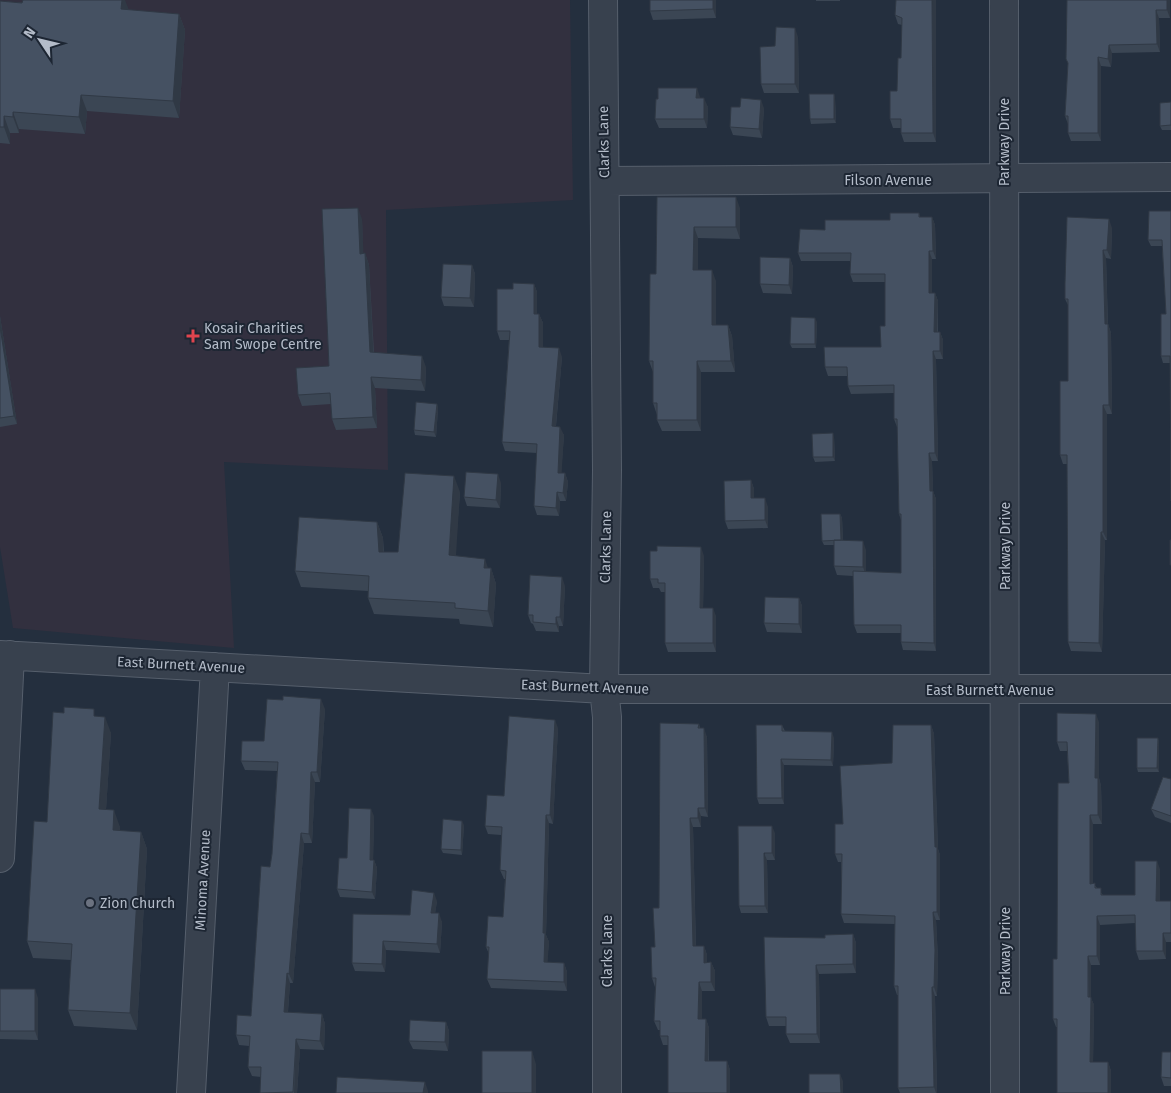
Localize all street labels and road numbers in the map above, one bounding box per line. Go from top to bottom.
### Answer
street label: Parkway Drive [996,98,1013,186]
street label: Clarks Lane [595,106,613,178]
street label: Filson Avenue [844,172,932,189]
street label: Parkway Drive [997,502,1014,590]
street label: Clarks Lane [597,511,615,583]
street label: East Burnett Avenue [116,653,246,677]
street label: East Burnett Avenue [521,676,649,698]
street label: East Burnett Avenue [926,682,1054,699]
street label: Minoma Avenue [192,829,214,931]
street label: Parkway Drive [997,907,1014,995]
street label: Clarks Lane [599,915,616,987]

